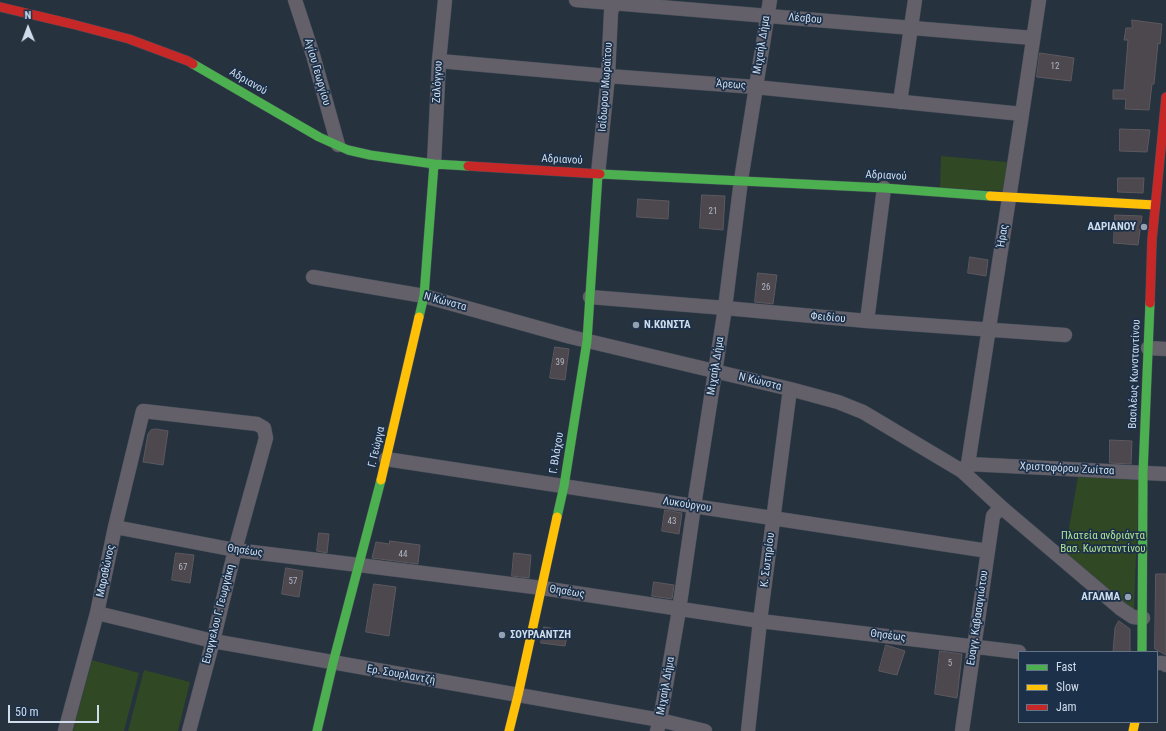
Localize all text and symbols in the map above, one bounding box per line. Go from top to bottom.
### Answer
north arrow [8,8,48,48]
text: N [24,9,31,22]
street label: Λέσβου [788,11,822,27]
street label: Μιχαήλ Δήμα [751,15,773,75]
street label: Αγίου Γεωργίου [301,37,333,107]
street label: Ισίδωρου Μωραϊτου [596,42,616,132]
street label: Ζαλόγγου [430,60,446,104]
house number: 12 [1051,62,1059,72]
street label: Αδριανού [227,66,269,98]
street label: Άρεως [716,77,746,93]
street label: Αδριανού [541,152,583,168]
street label: Αδριανού [865,168,907,184]
house number: 21 [709,207,717,217]
place label: ΑΔΡΙΑΝΟΥ [1087,220,1136,234]
marker: ΑΔΡΙΑΝΟΥ [1139,222,1149,232]
street label: Ήρας [995,223,1011,249]
house number: 26 [762,283,770,293]
street label: Ν Κώνστα [422,290,468,314]
street label: Φειδίου [810,310,846,326]
place label: Ν.ΚΩΝΣΤΑ [644,318,691,332]
street label: Βασιλέως Κωνσταντίνου [1126,319,1144,429]
marker: Ν.ΚΩΝΣΤΑ [631,320,641,330]
street label: Μιχαήλ Δήμα [705,336,727,396]
house number: 39 [556,358,564,368]
street label: Ν Κώνστα [737,370,783,394]
street label: Γ. Γεώργα [366,425,388,469]
street label: Γ. Βλάχου [547,431,567,475]
street label: Χριστοφόρου Ζωίτσα [1019,460,1115,478]
street label: Λυκούργου [662,495,712,515]
house number: 43 [668,517,676,527]
park label: Πλατεία ανδριάντα Βασ. Κωνσταντίνου [1060,529,1146,555]
street label: Κ. Σωτηρίου [758,532,778,588]
street label: Θησέως [226,542,264,560]
street label: Μαραθώνος [94,544,118,598]
house number: 44 [399,550,407,560]
house number: 67 [179,563,187,573]
street label: Ευαγγελου Γ. Γεωργάκη [200,563,238,665]
street label: Ευαγγ. Καβασαγιώτου [965,570,991,666]
house number: 57 [289,577,297,587]
street label: Θησέως [548,583,586,601]
place label: ΑΓΑΛΜΑ [1081,590,1120,604]
marker: ΑΓΑΛΜΑ [1123,592,1133,602]
street label: Θησέως [869,627,907,645]
place label: ΣΟΥΡΛΑΝΤΖΗ [510,628,571,642]
marker: ΣΟΥΡΛΑΝΤΖΗ [497,630,507,640]
legend [1018,651,1158,723]
street label: Μιχαήλ Δήμα [654,656,678,716]
house number: 5 [948,659,952,669]
text: Fast [1056,660,1076,674]
street label: Ερ. Σουρλαντζή [366,662,436,688]
text: Slow [1056,680,1079,694]
scale bar [10,697,101,723]
text: Jam [1056,700,1077,714]
text: 50 m [15,705,39,719]

